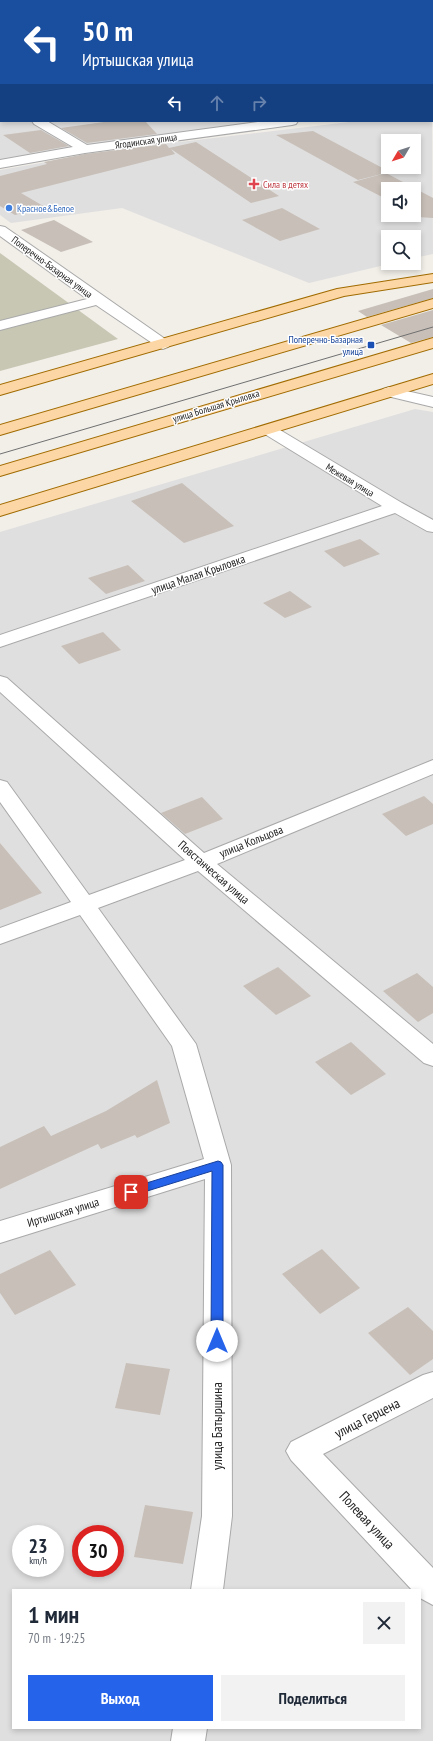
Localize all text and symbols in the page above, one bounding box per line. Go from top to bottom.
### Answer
text: 50 m [82,12,133,49]
icon: left [16,16,68,68]
text: Иртышская улица [82,48,194,71]
icon: left [164,92,186,114]
icon: ahead [206,92,228,114]
icon: right [248,92,270,114]
street label: Ягодинская улица [114,130,178,152]
north arrow [381,134,421,174]
map controls [381,134,421,270]
marker: Сила в детях [248,178,260,190]
place label: Сила в детях [263,178,308,191]
button: sound [381,182,421,222]
place label: Красное&Белое [17,202,74,215]
marker: Красное&Белое [4,203,14,213]
button: search [381,230,421,270]
street label: Поперечно-Базарная улица [9,233,95,301]
place label: Поперечно-Базарная улица [288,333,363,358]
marker: Поперечно-Базарная улица [366,340,376,350]
street label: улица Большая Крыловка [171,387,261,425]
street label: Межевая улица [323,460,377,500]
street label: улица Малая Крыловка [149,551,247,597]
street label: улица Кольцова [217,821,285,861]
street label: Повстанческая улица [175,837,253,907]
pin [114,1175,148,1209]
icon: arrive [120,1181,142,1203]
street label: Иртышская улица [25,1194,101,1230]
position arrow [196,1320,238,1362]
street label: улица Батыршина [208,1382,226,1470]
street label: улица Герцена [331,1394,403,1442]
street label: Полевая улица [335,1487,399,1553]
speed limit sign: 30 [72,1525,124,1577]
text: 23 [28,1533,48,1559]
text: km/h [29,1554,47,1567]
text: 1 мин [28,1599,79,1630]
button: close [363,1602,405,1644]
text: 70 m · 19:25 [28,1630,85,1647]
button: Выход [28,1675,213,1721]
button: Поделиться [221,1675,405,1721]

